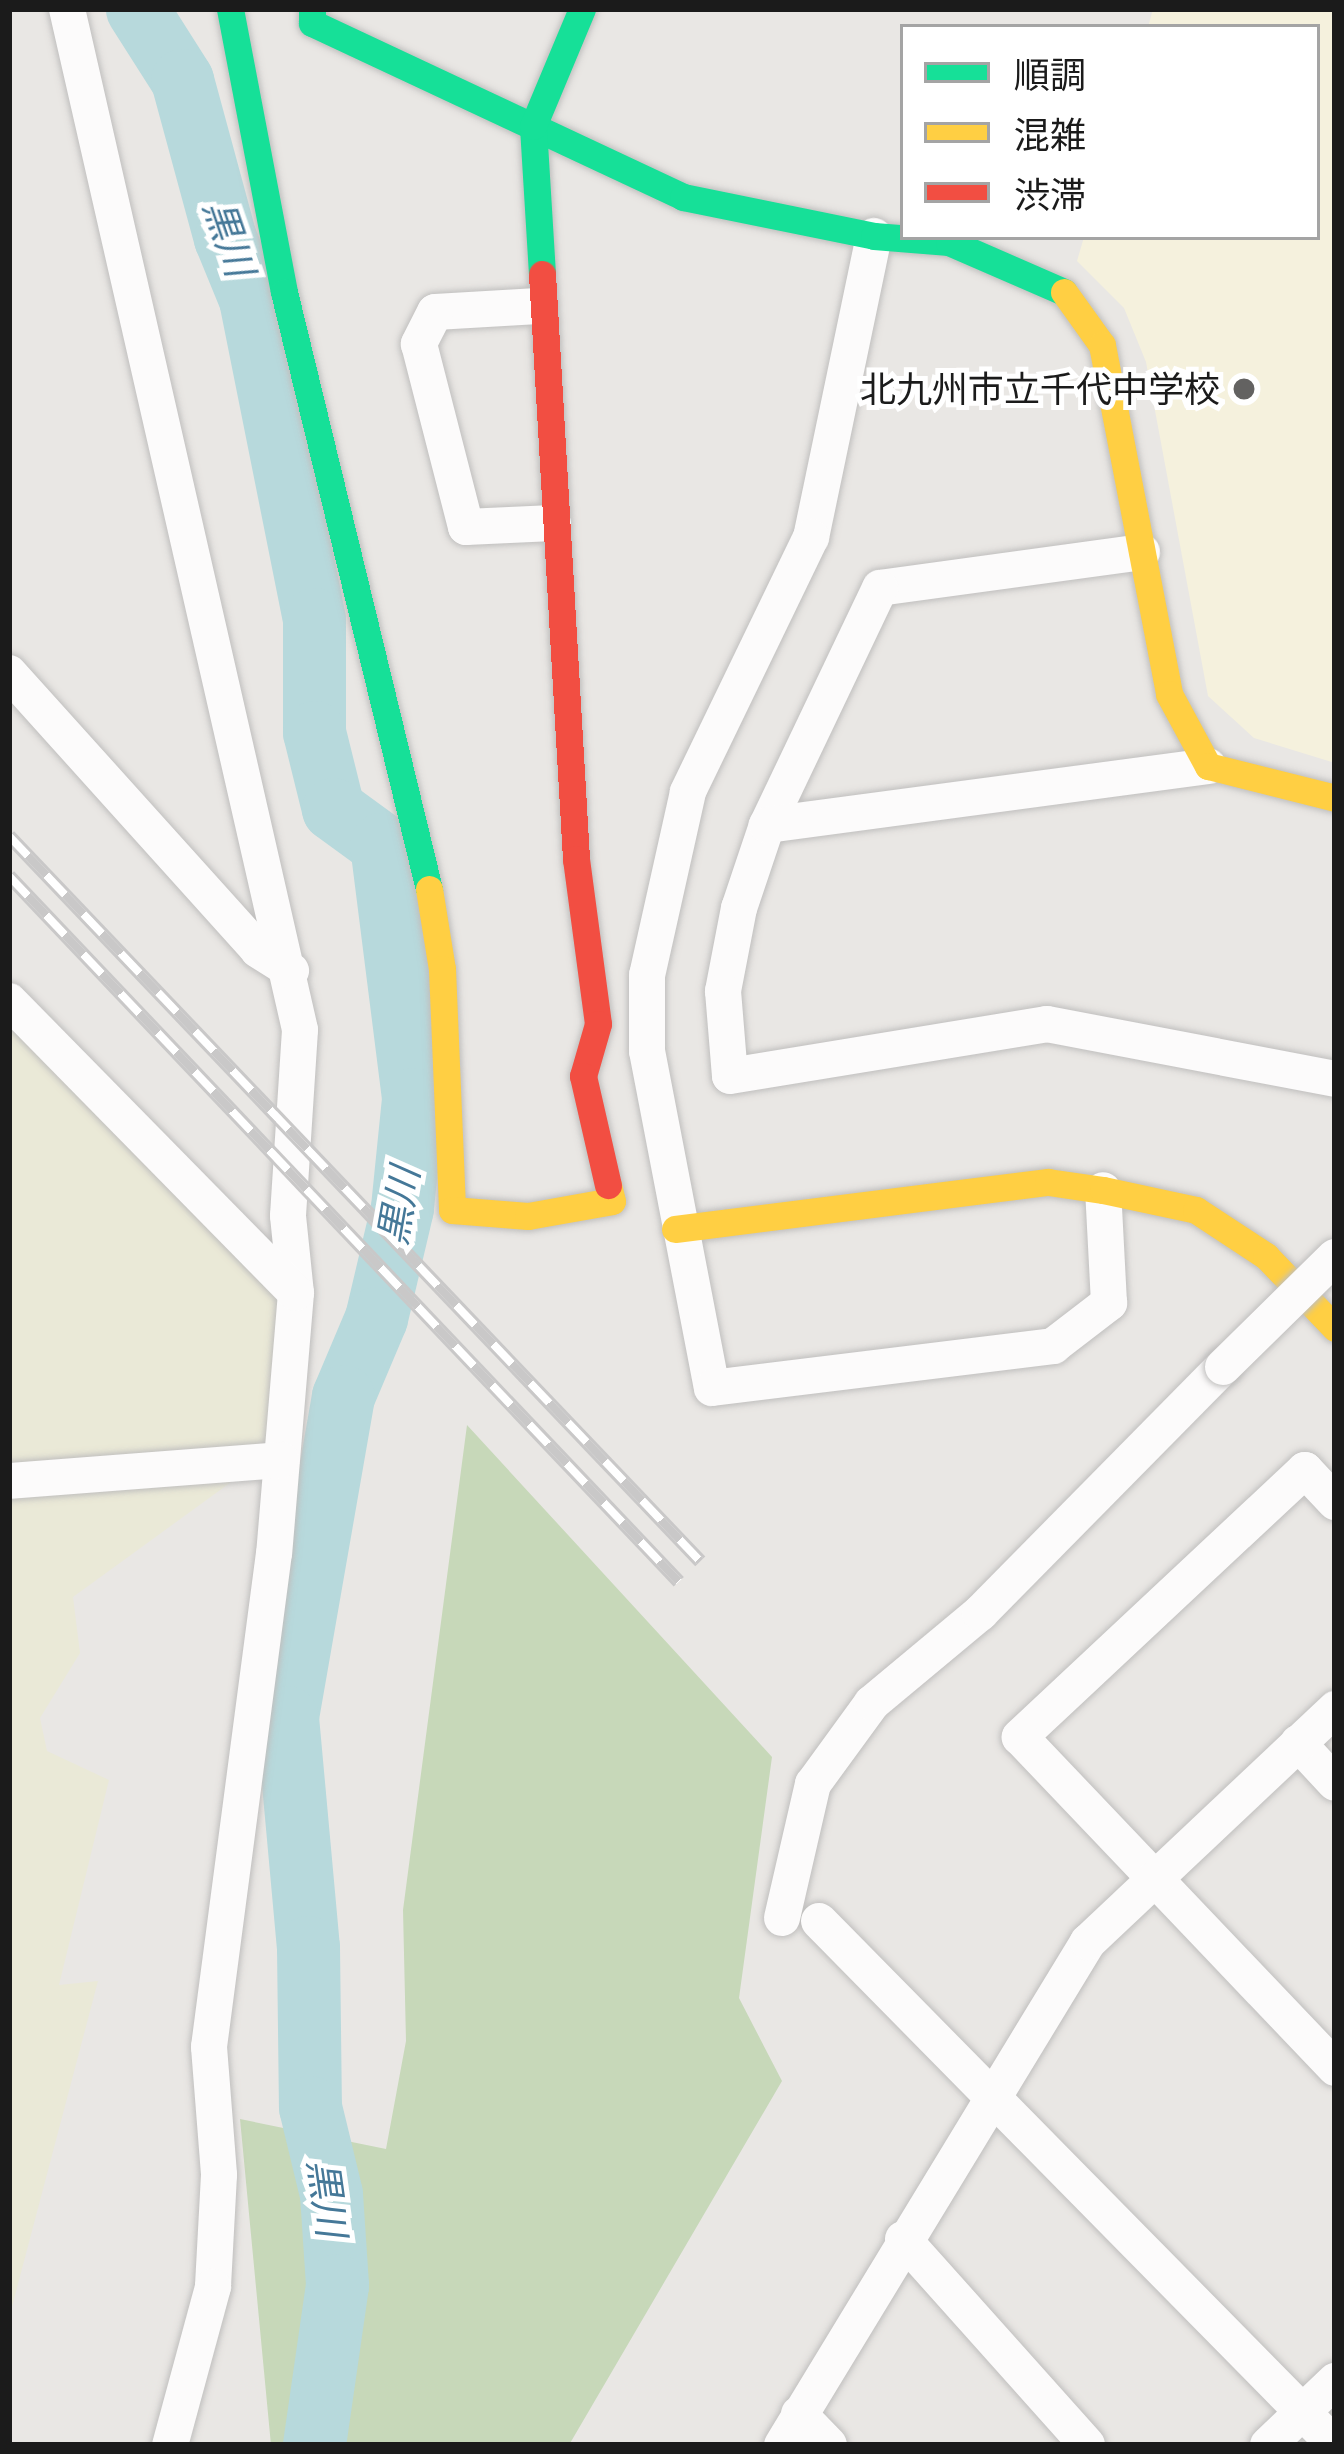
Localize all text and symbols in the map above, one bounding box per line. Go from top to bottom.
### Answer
legend [900,24,1320,240]
text: 順調 [1014,51,1086,98]
text: 混雑 [1014,111,1086,158]
text: 渋滞 [1014,171,1086,218]
water label: 黒川 [194,194,264,282]
place label: 北九州市立千代中学校 [860,367,1220,411]
marker: 北九州市立千代中学校 [1231,376,1257,402]
water label: 黒川 [369,1164,429,1248]
water label: 黒川 [298,2156,356,2240]

